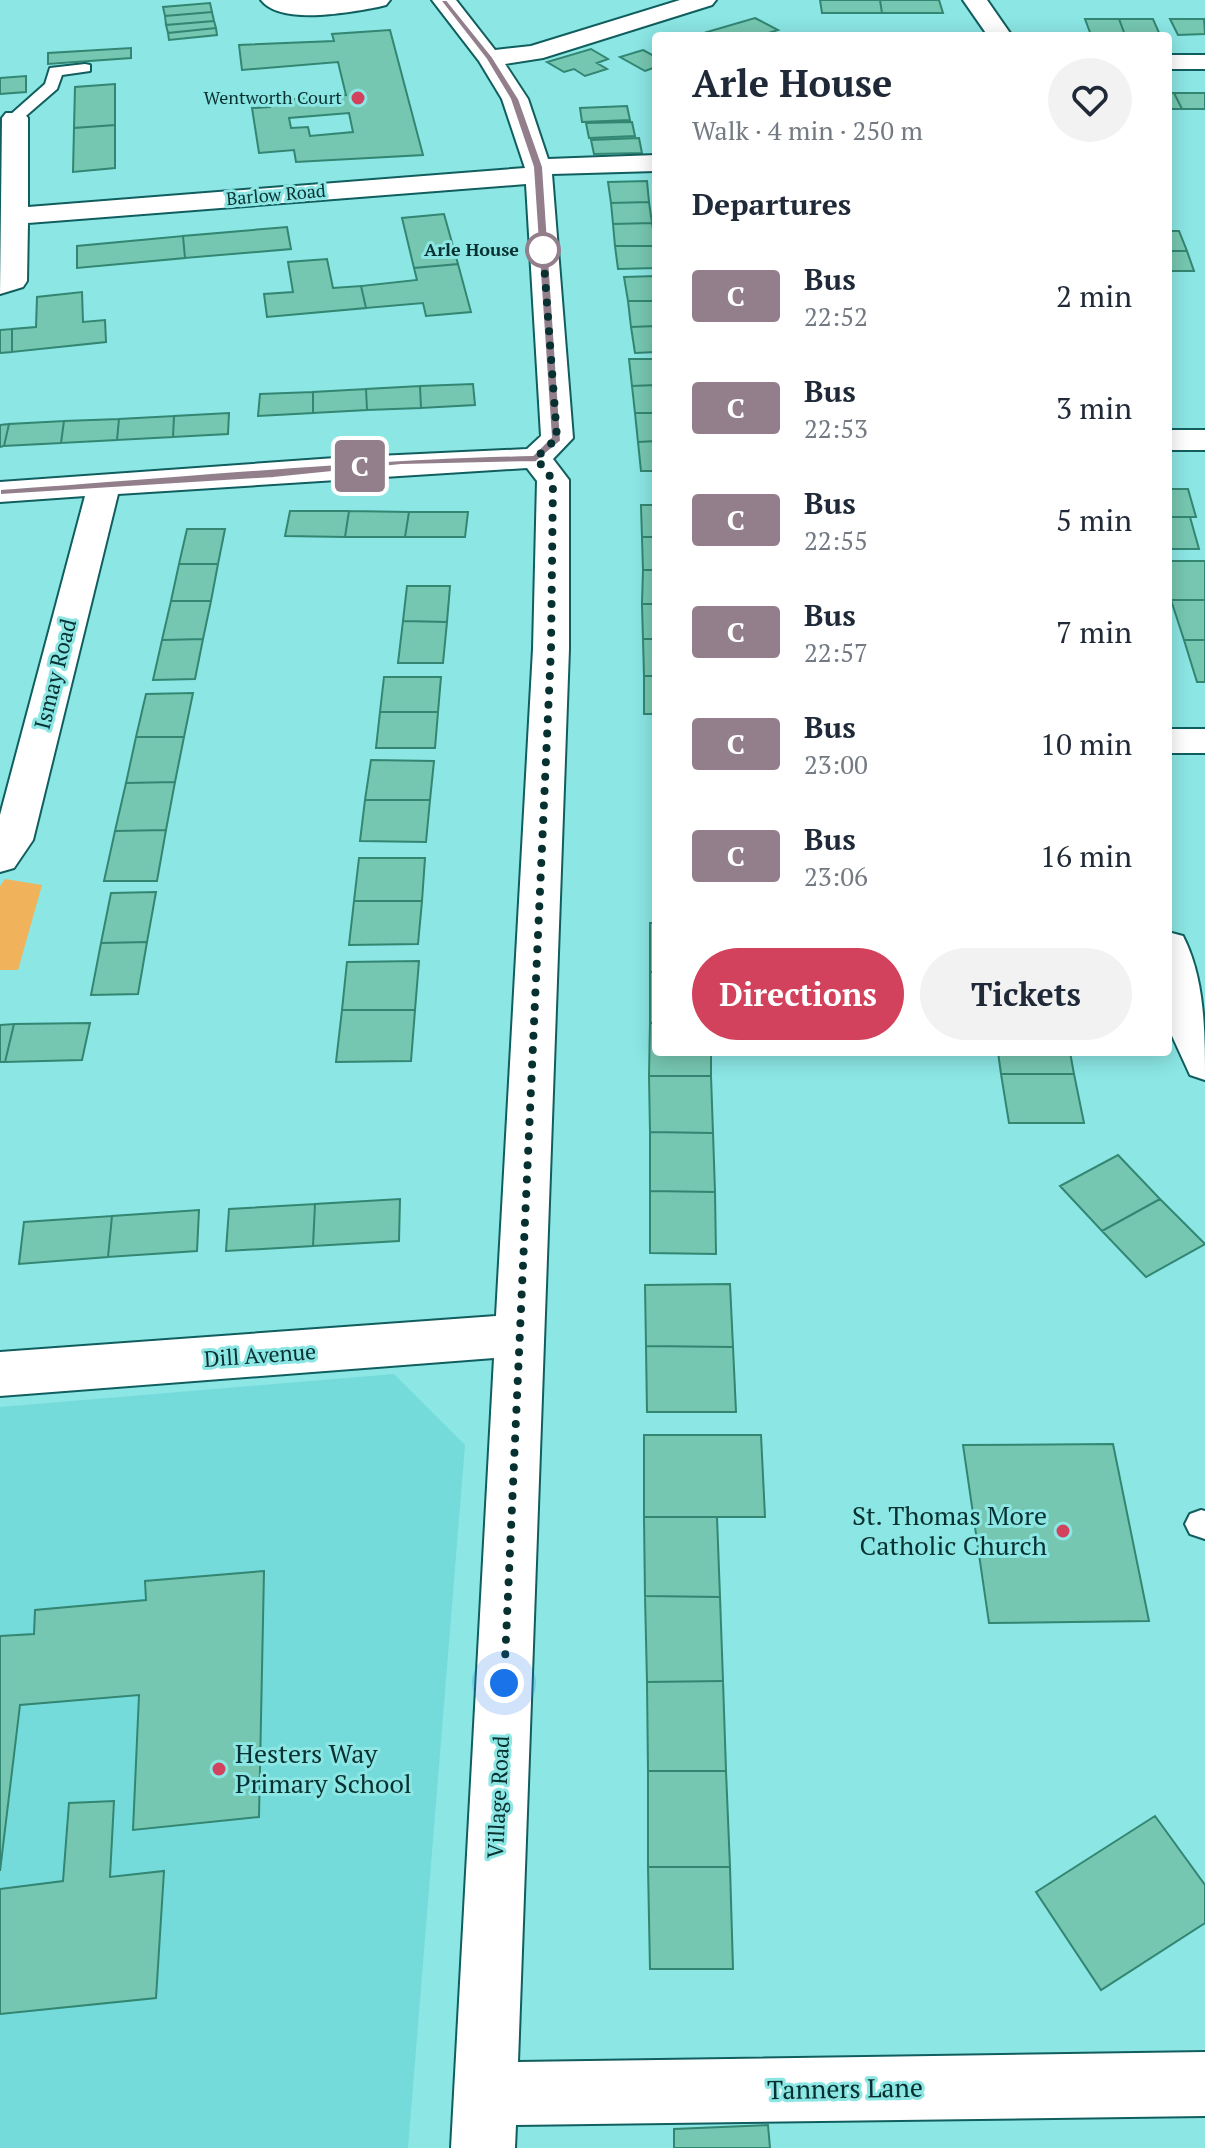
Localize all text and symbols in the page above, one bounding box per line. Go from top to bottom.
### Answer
text: Arle House [692,58,892,108]
button: heart [1048,58,1132,142]
place label: Wentworth Court [204,85,342,109]
marker: Wentworth Court [349,89,367,107]
text: Walk · 4 min · 250 m [692,113,923,147]
street label: Barlow Road [225,178,327,210]
text: Departures [692,184,851,224]
marker: Arle House [526,233,560,267]
place label: Arle House [424,237,519,261]
text: Bus [804,259,856,299]
text: 2 min [1056,276,1132,316]
text: C [727,277,745,314]
text: 22:52 [804,299,868,333]
text: Bus [804,371,856,411]
text: 3 min [1056,388,1132,428]
text: C [727,389,745,426]
text: 22:53 [804,411,868,445]
line badge: C [334,440,386,492]
text: C [351,447,369,484]
text: Bus [804,483,856,523]
text: 5 min [1056,500,1132,540]
text: C [727,501,745,538]
text: 22:55 [804,523,868,557]
text: Bus [804,595,856,635]
text: 7 min [1056,612,1132,652]
text: C [727,613,745,650]
street label: Ismay Road [27,616,82,732]
text: 22:57 [804,635,868,669]
text: Bus [804,707,856,747]
text: 10 min [1040,724,1132,764]
text: C [727,725,745,762]
text: 23:00 [804,747,868,781]
text: Bus [804,819,856,859]
text: 16 min [1040,836,1132,876]
text: C [727,837,745,874]
text: 23:06 [804,859,868,893]
button: Directions [692,948,904,1040]
button: Tickets [920,948,1132,1040]
street label: Dill Avenue [203,1336,317,1373]
place label: St. Thomas More Catholic Church [852,1498,1047,1562]
marker: St. Thomas More Catholic Church [1054,1522,1072,1540]
your location [484,1663,524,1703]
street label: Village Road [480,1735,515,1859]
place label: Hesters Way Primary School [235,1736,412,1800]
marker: Hesters Way Primary School [210,1760,228,1778]
street label: Tanners Lane [767,2070,923,2106]

